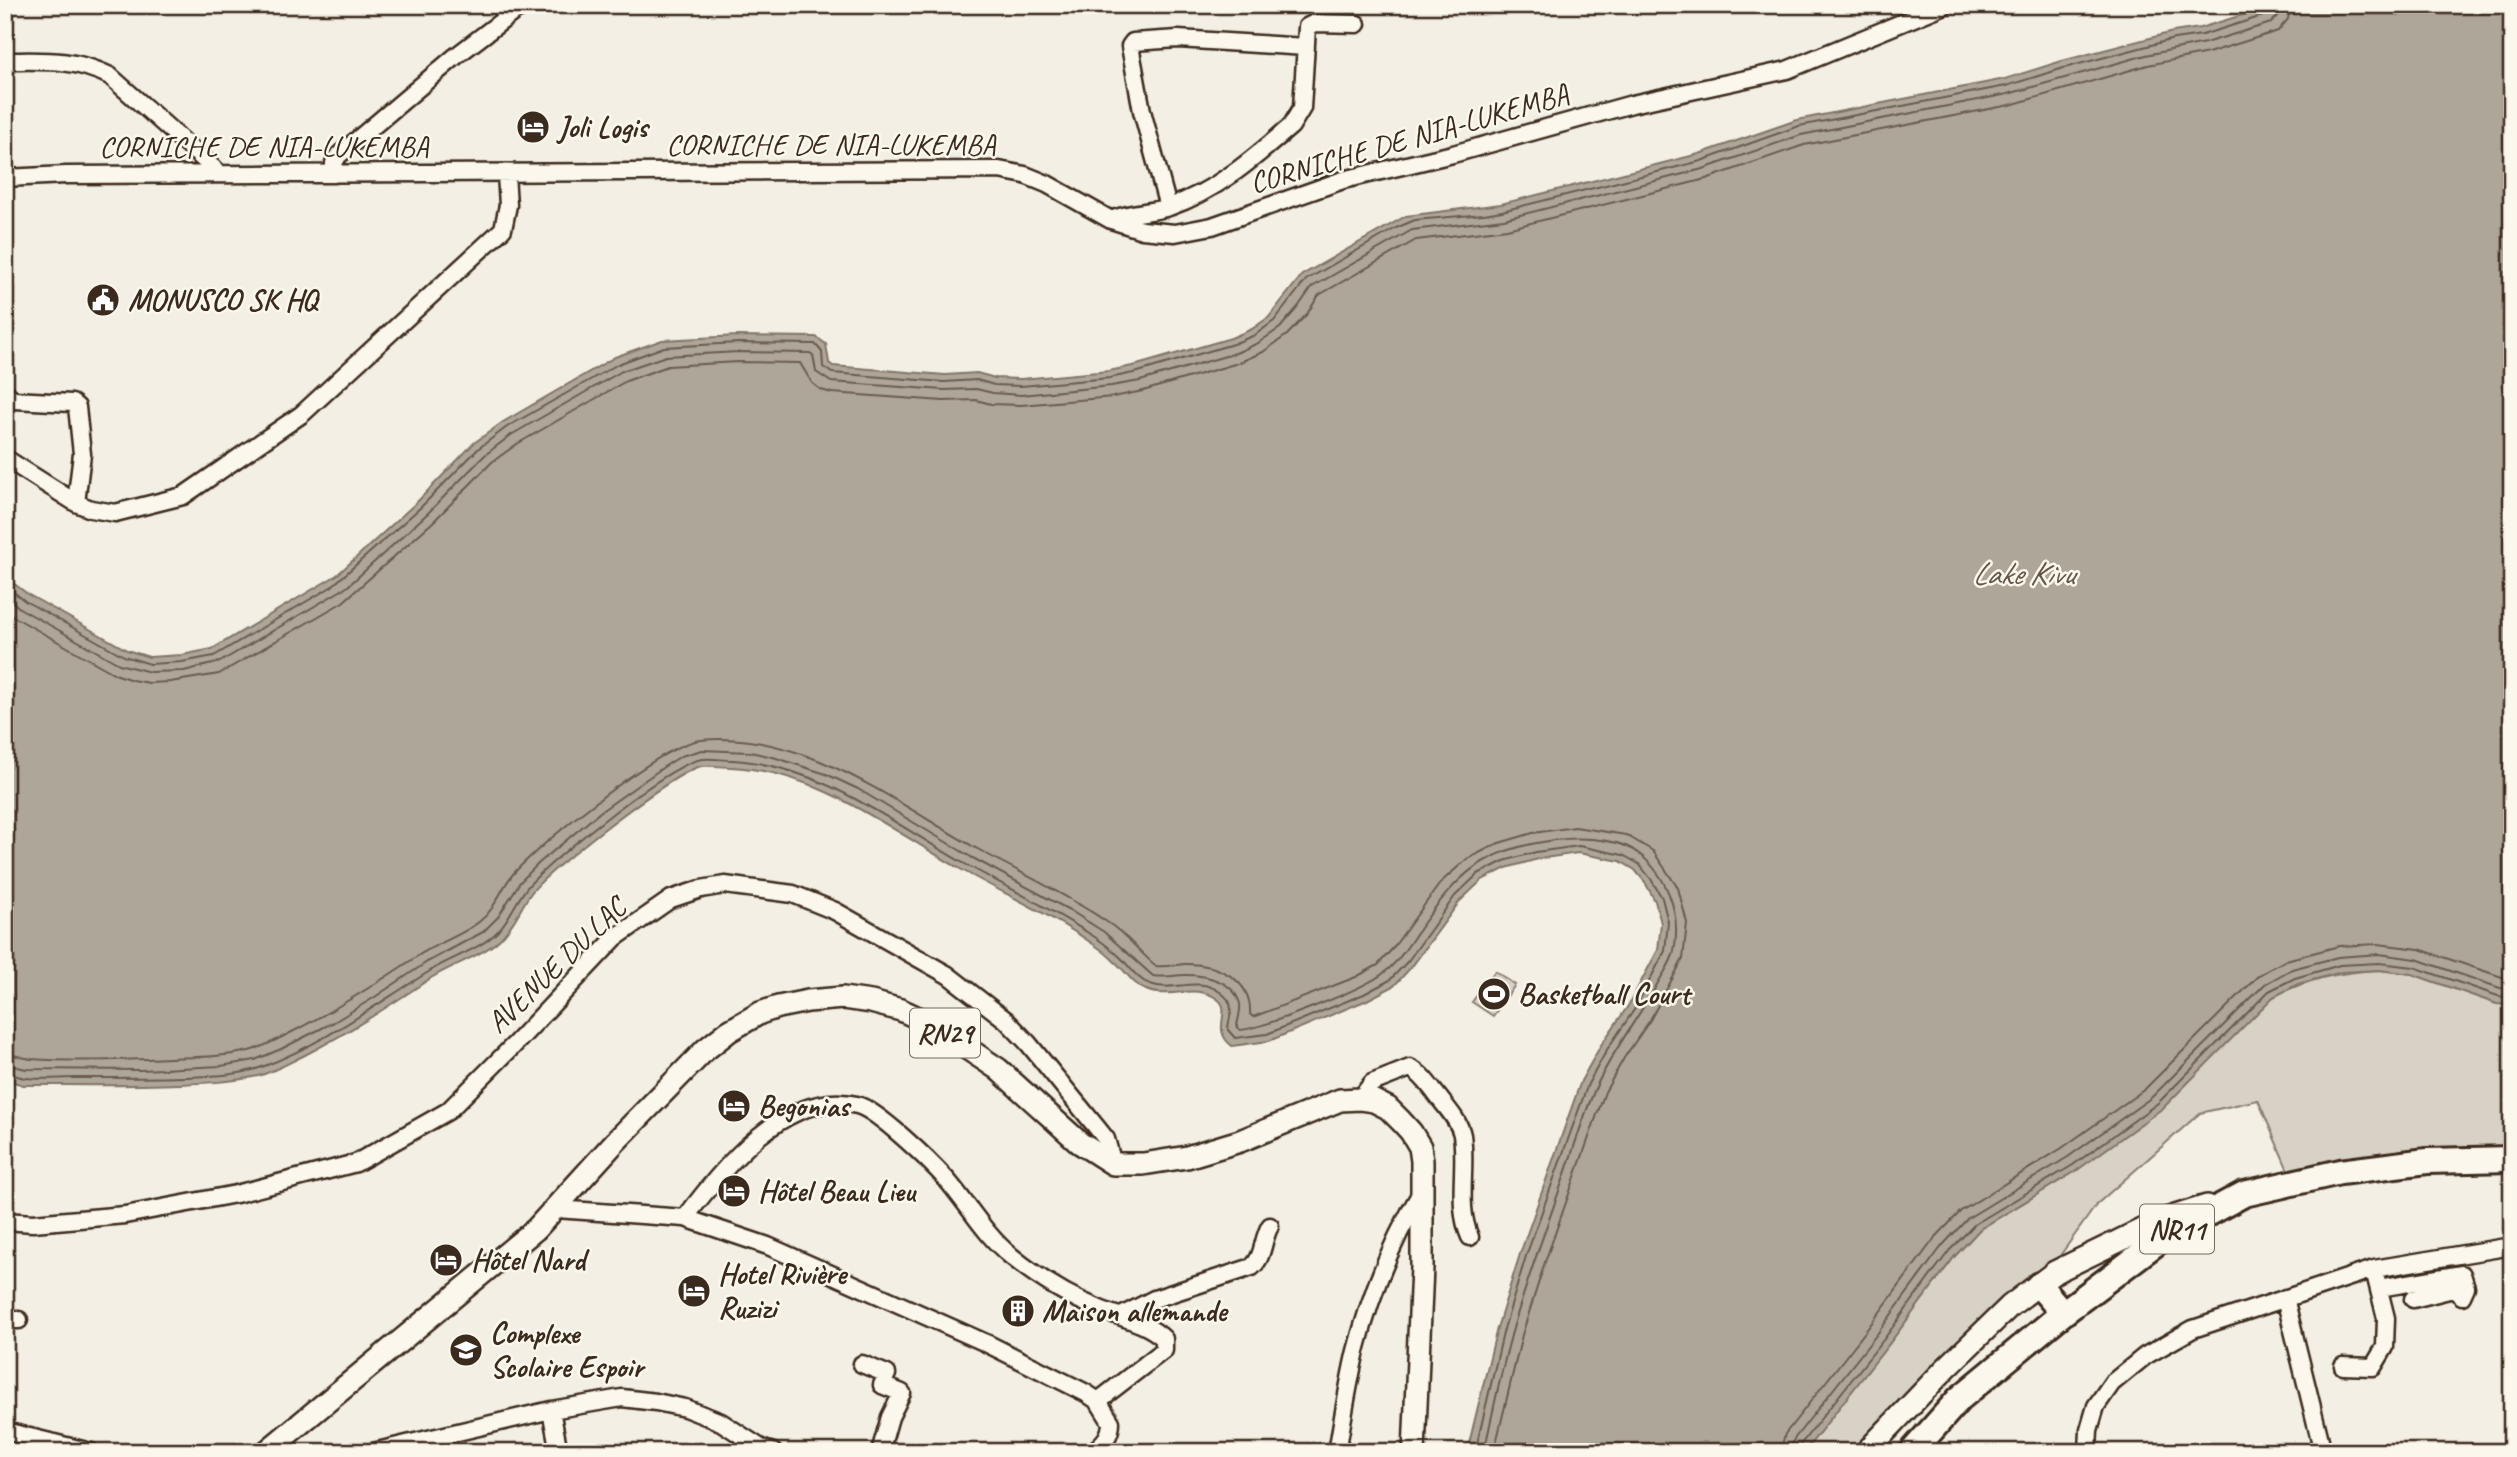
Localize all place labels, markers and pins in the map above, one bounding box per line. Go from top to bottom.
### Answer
hotel icon: Joli Logis [514,108,552,146]
place label: Joli Logis [556,108,651,146]
public building icon: MONUSCO SK HQ [84,281,122,319]
place label: MONUSCO SK HQ [128,281,320,319]
sports icon: Basketball Court [1475,975,1513,1013]
place label: Basketball Court [1518,975,1693,1013]
hotel icon: Begonias [715,1087,753,1125]
place label: Begonias [758,1087,853,1125]
hotel icon: Hôtel Beau Lieu [715,1172,753,1210]
place label: Hôtel Beau Lieu [758,1172,917,1210]
hotel icon: Hôtel Nard [427,1241,465,1279]
place label: Hôtel Nard [471,1241,590,1279]
place label: Hotel Rivière Ruzizi [718,1255,849,1327]
hotel icon: Hotel Rivière Ruzizi [675,1272,713,1310]
building icon: Maison allemande [999,1292,1037,1330]
place label: Maison allemande [1042,1292,1229,1330]
place label: Complexe Scolaire Espoir [490,1314,646,1386]
school or university icon: Complexe Scolaire Espoir [447,1331,485,1369]

